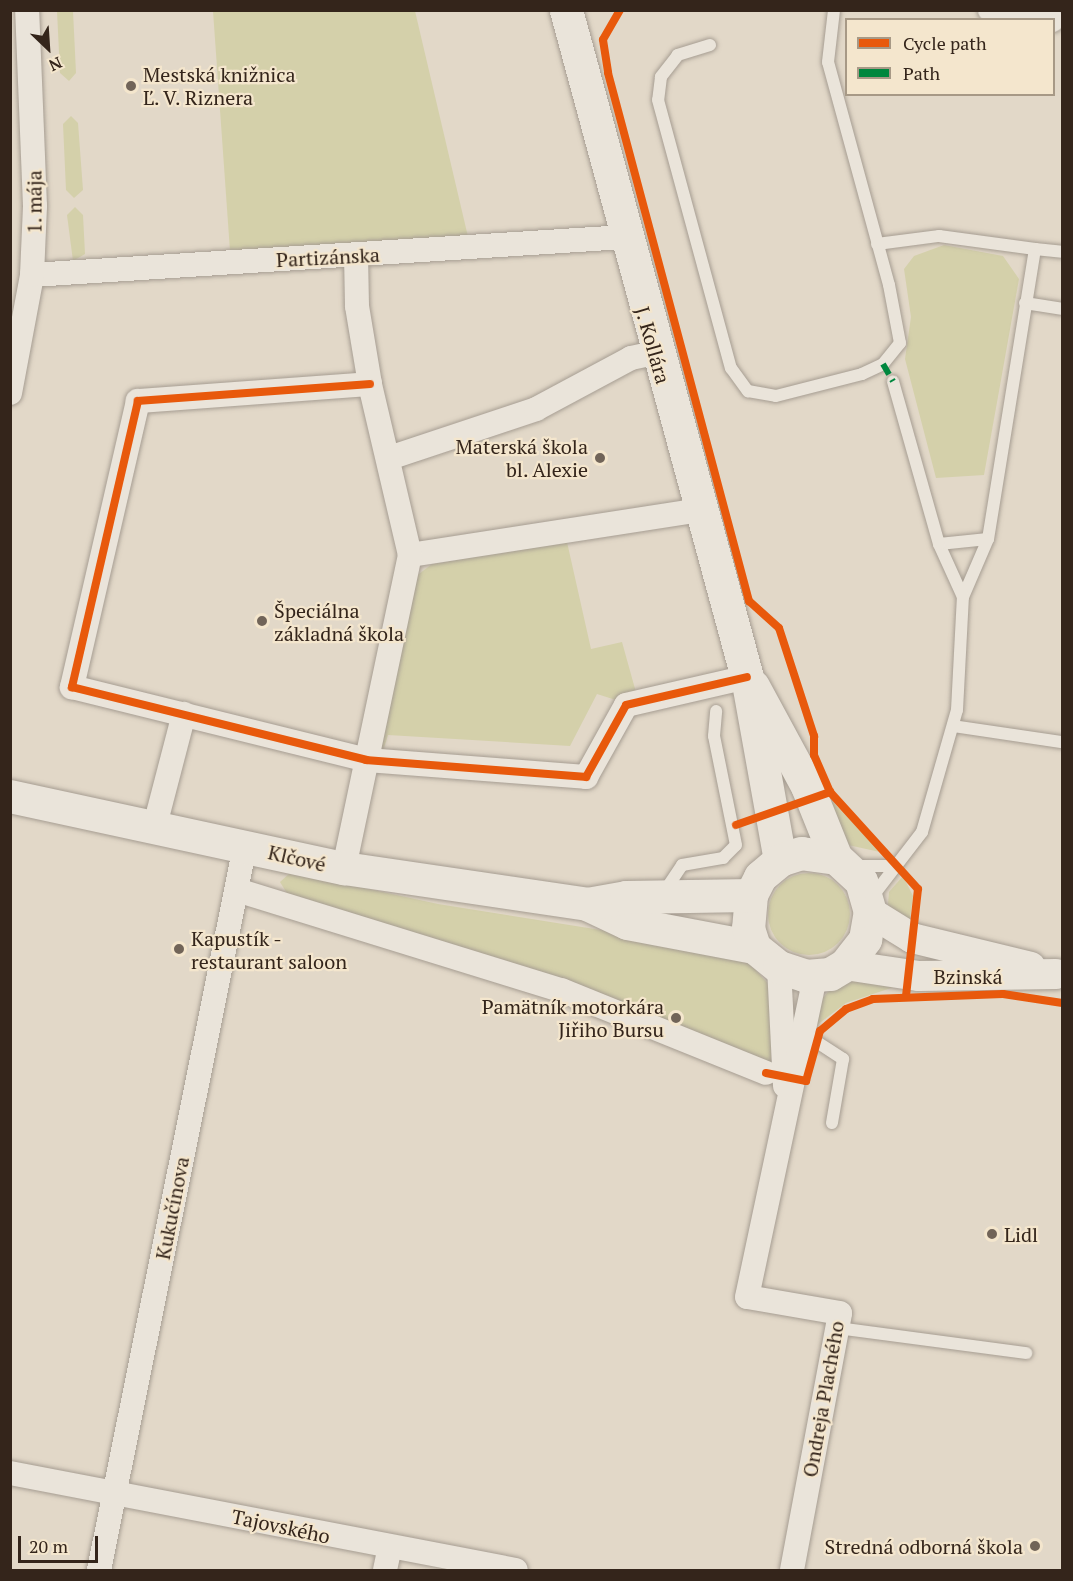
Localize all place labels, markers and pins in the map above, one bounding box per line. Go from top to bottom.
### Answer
place label: Mestská knižnica Ľ. V. Riznera [143,62,296,109]
marker: Mestská knižnica Ľ. V. Riznera [124,79,138,93]
place label: Materská škola bl. Alexie [456,434,588,481]
marker: Materská škola bl. Alexie [593,451,607,465]
place label: Špeciálna základná škola [274,598,404,645]
marker: Špeciálna základná škola [255,614,269,628]
place label: Kapustík - restaurant saloon [191,926,347,973]
marker: Kapustík - restaurant saloon [172,942,186,956]
place label: Pamätník motorkára Jiřiho Bursu [482,994,664,1041]
marker: Pamätník motorkára Jiřiho Bursu [669,1011,683,1025]
place label: Lidl [1004,1222,1038,1246]
marker: Lidl [985,1227,999,1241]
place label: Stredná odborná škola [825,1534,1023,1558]
marker: Stredná odborná škola [1028,1539,1042,1553]

